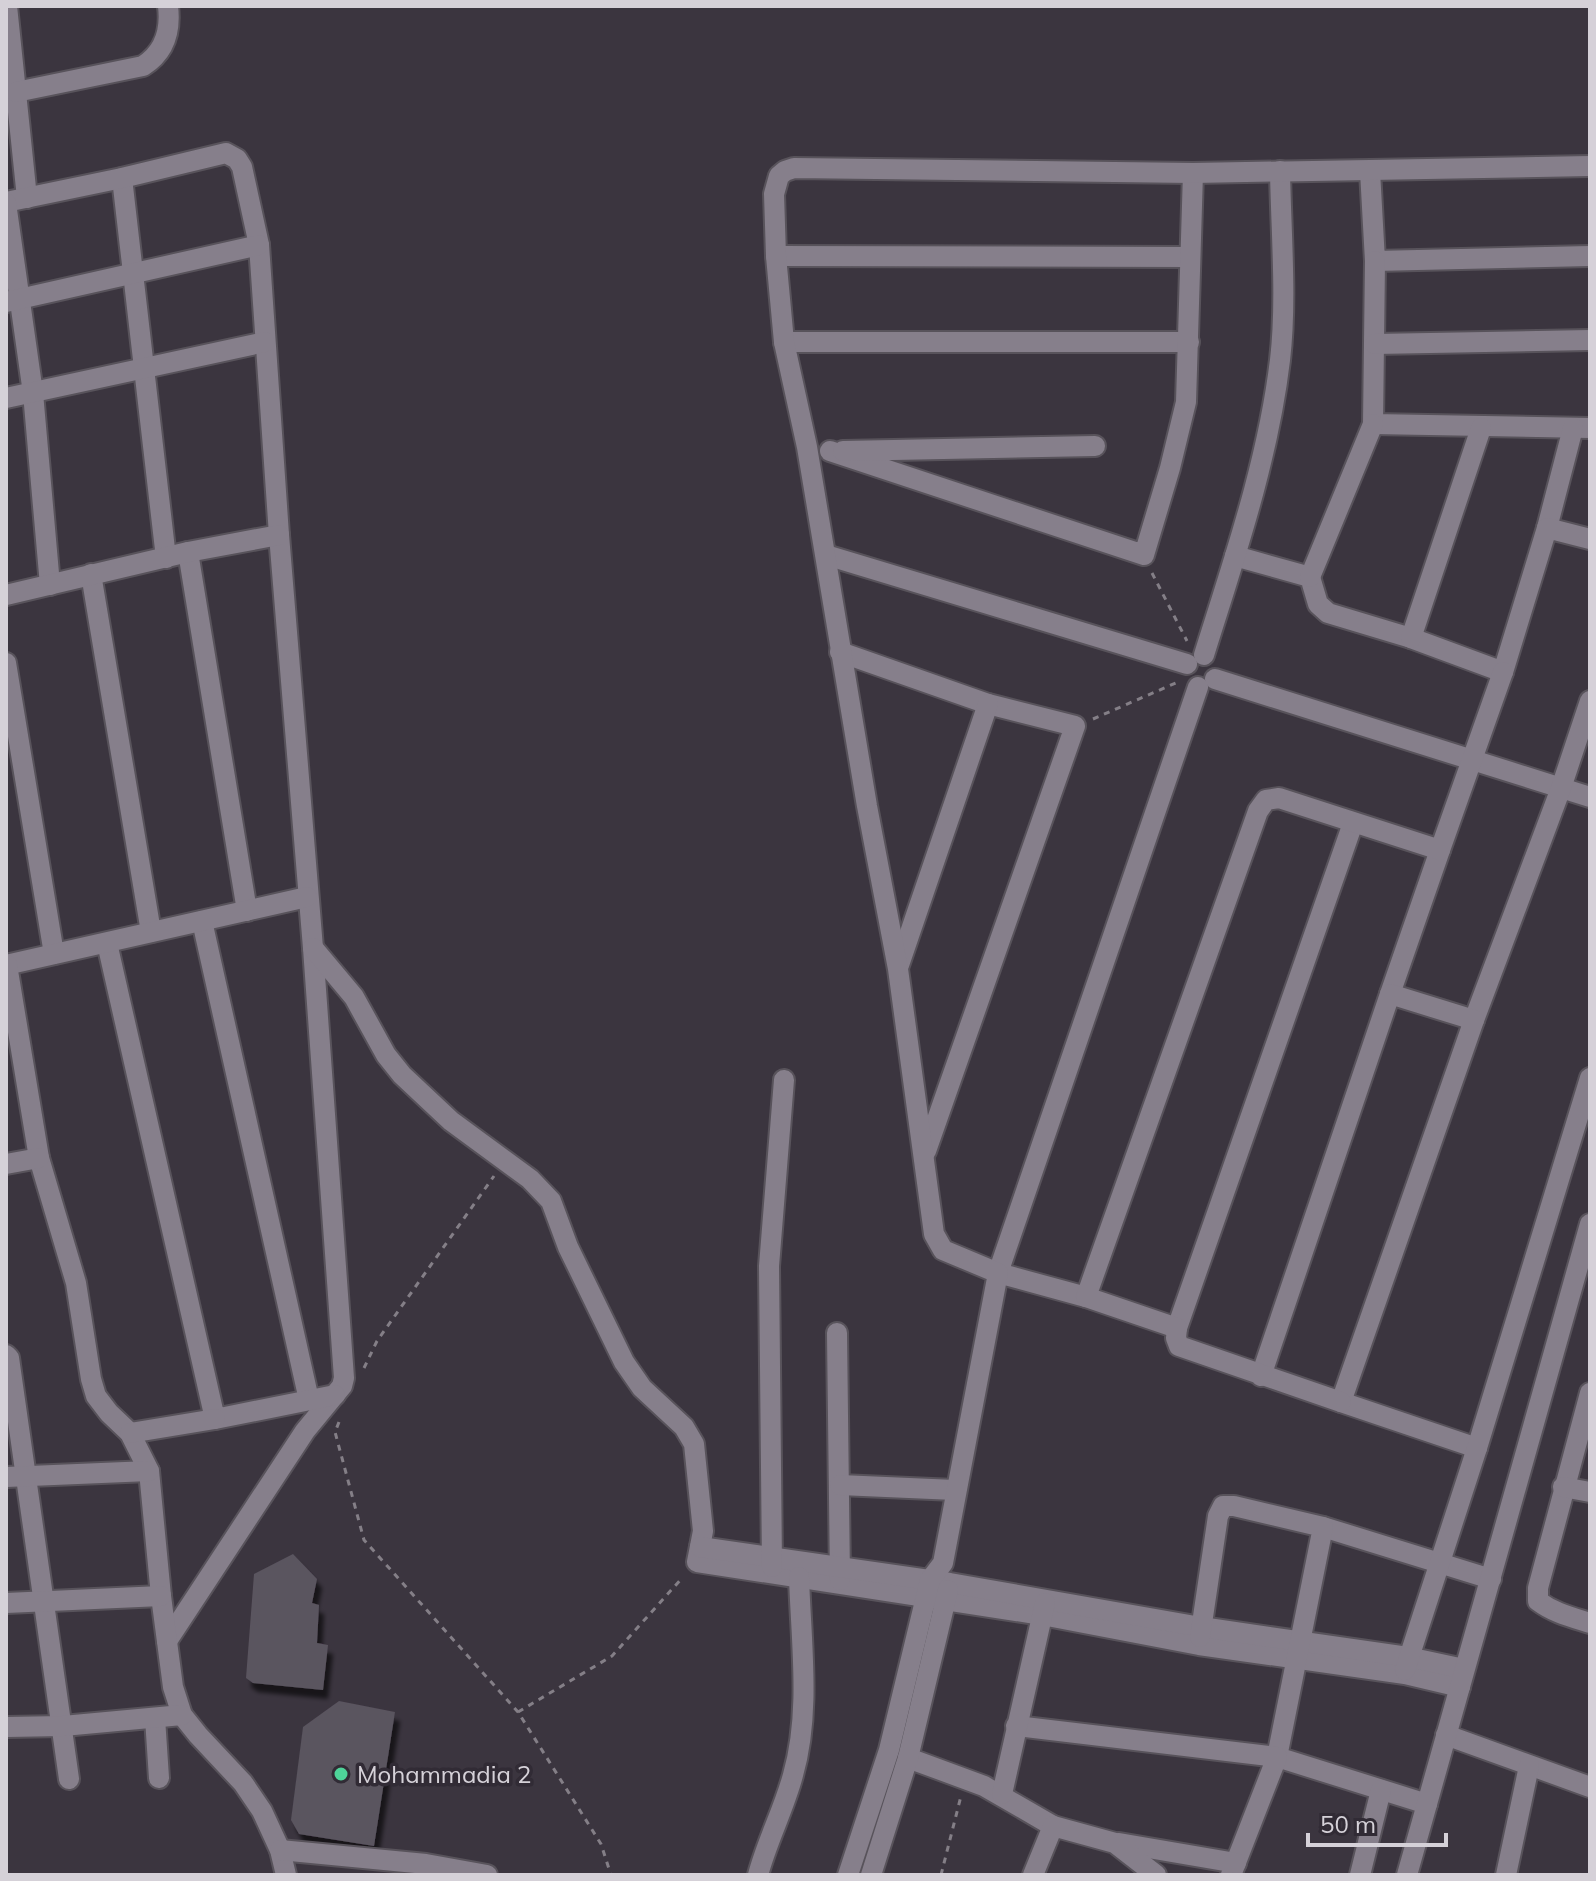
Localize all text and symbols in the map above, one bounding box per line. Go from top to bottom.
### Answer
place label: Mohammadia 2 [357,1759,531,1789]
marker: Mohammadia 2 [332,1765,350,1783]
scale bar [1308,1797,1446,1847]
text: 50 m [1320,1809,1376,1839]

